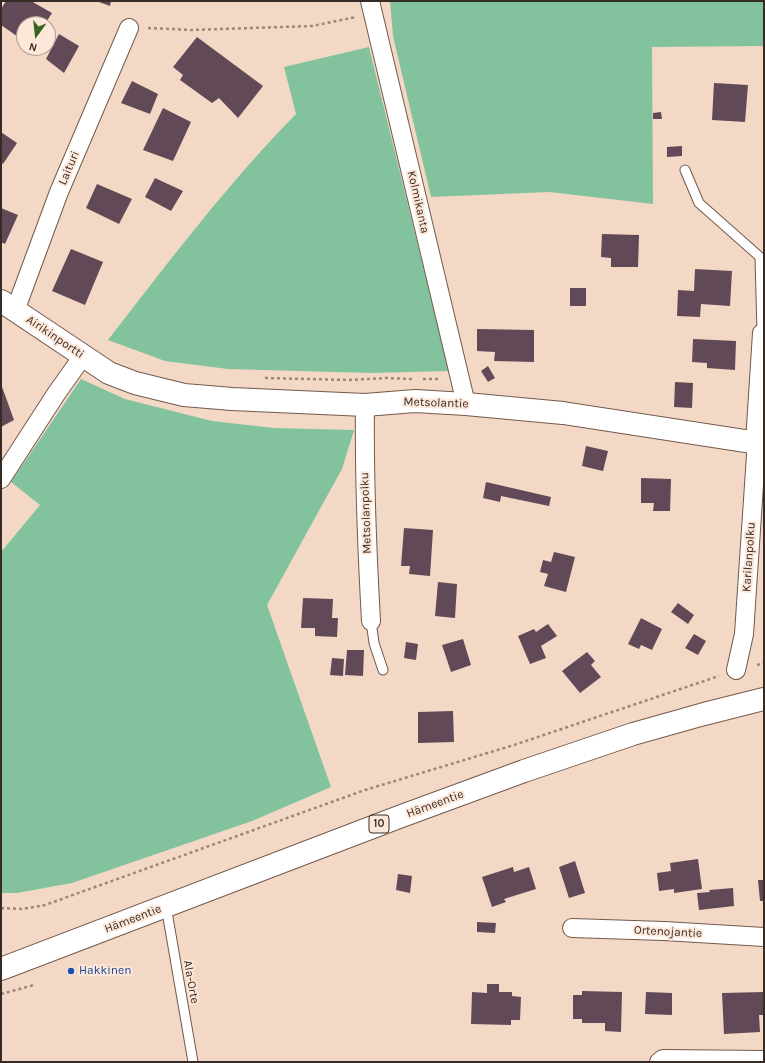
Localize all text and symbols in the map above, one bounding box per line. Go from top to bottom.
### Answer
north arrow [16,16,56,56]
text: N [28,40,39,54]
street label: Laituri [55,149,83,187]
street label: Kolmikanta [404,169,432,235]
street label: Airikinportti [23,312,87,362]
street label: Metsolantie [403,395,469,411]
street label: Metsolanpolku [357,472,375,554]
street label: Karilanpolku [739,522,759,592]
street label: Hämeentie [405,787,465,821]
road number: 10 [369,815,389,833]
street label: Hämeentie [103,902,163,936]
street label: Ortenojantie [633,923,703,941]
street label: Ala-Orte [180,959,202,1005]
place label: Hakkinen [79,964,131,978]
marker: Hakkinen [66,966,76,976]

